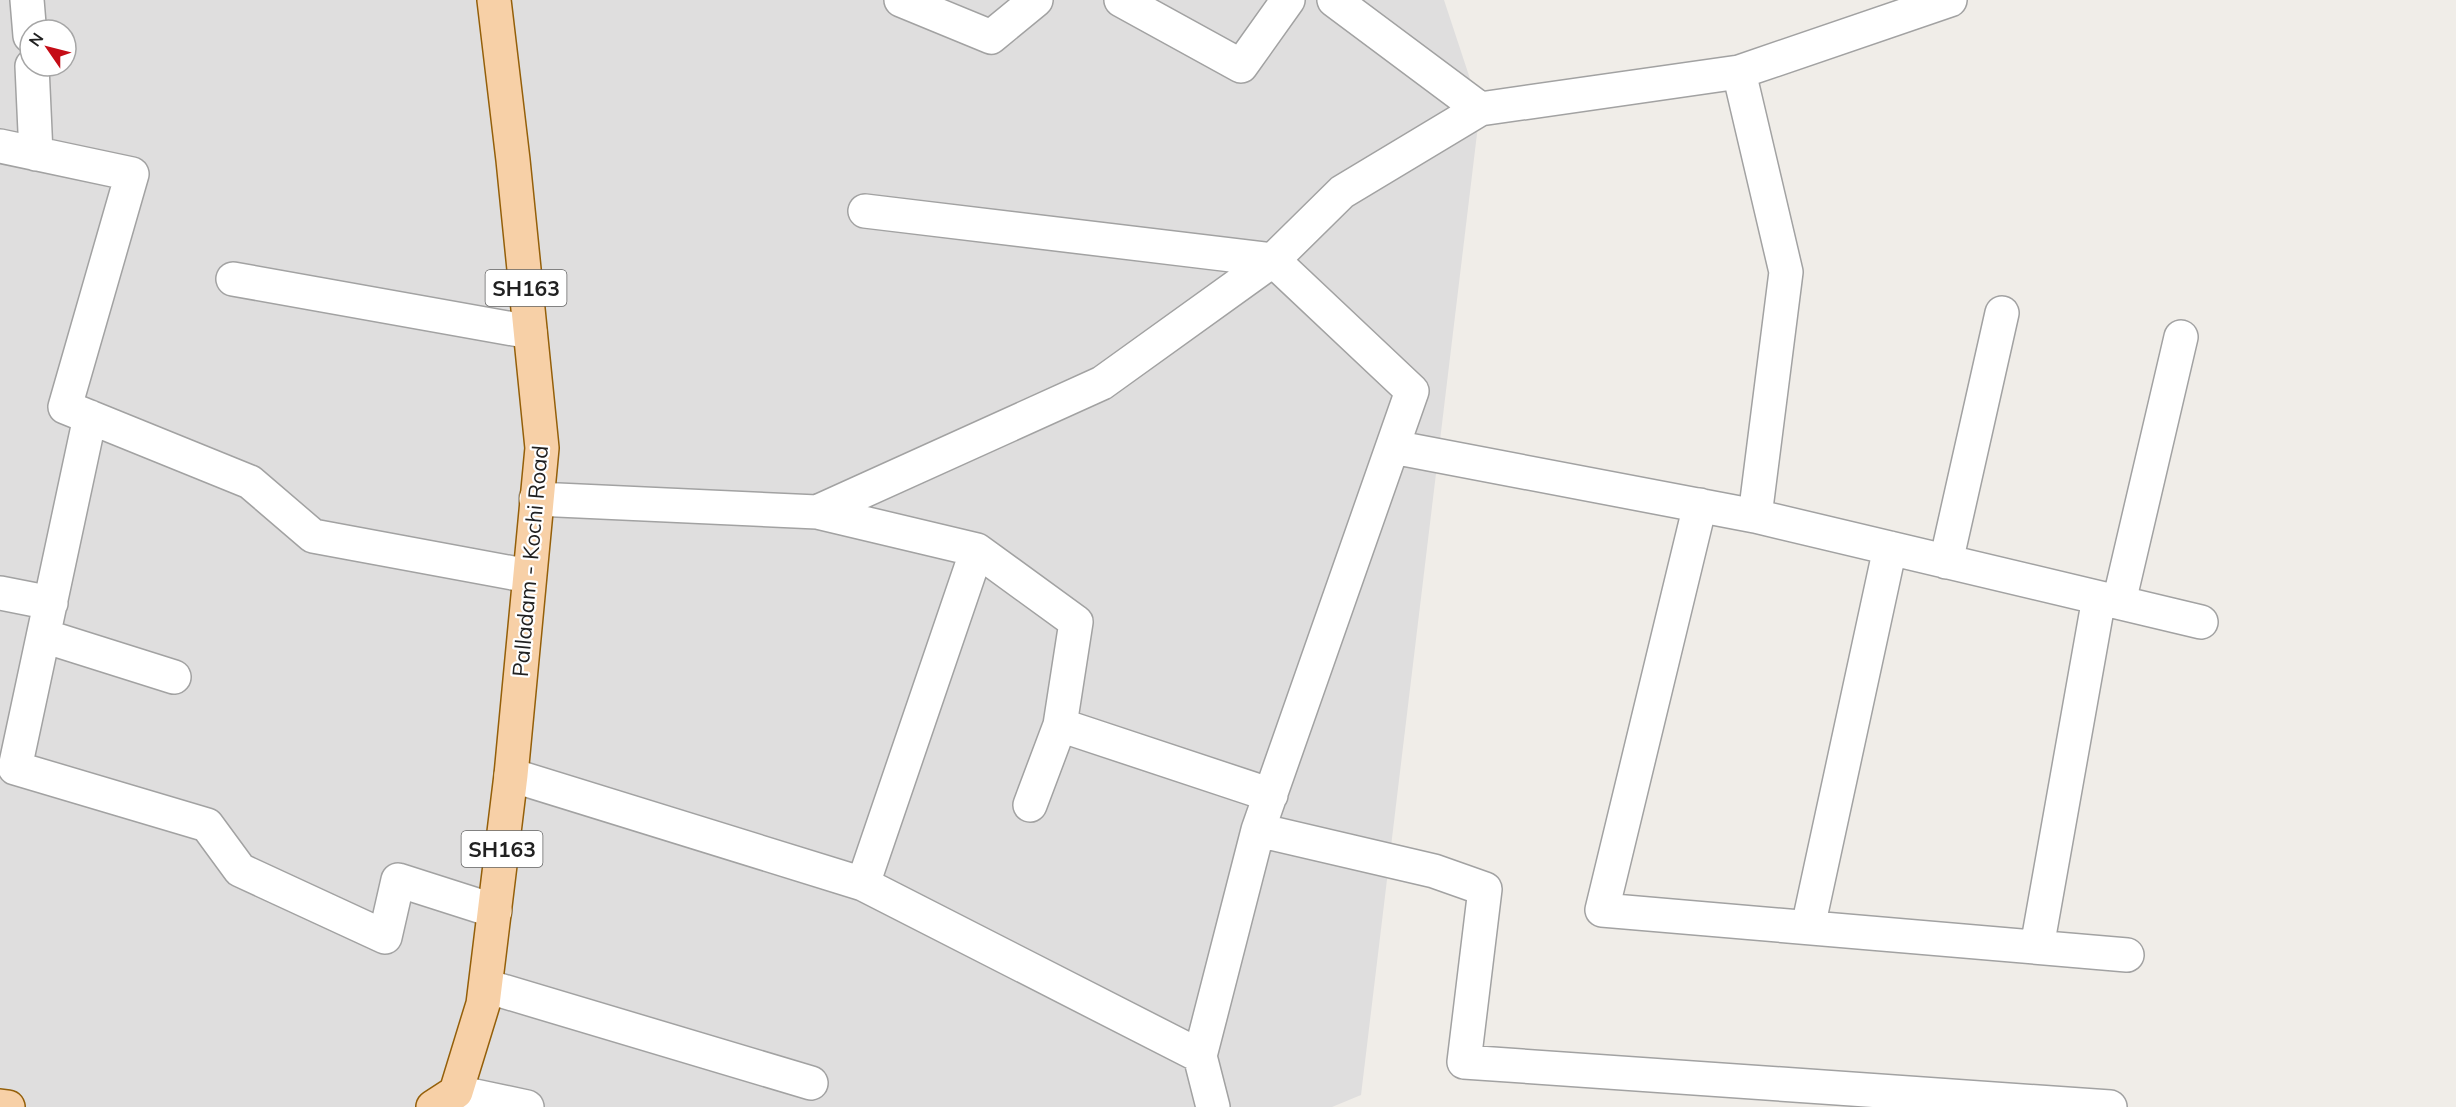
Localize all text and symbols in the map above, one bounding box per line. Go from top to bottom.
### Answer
north arrow [18,18,78,78]
text: N [24,29,47,50]
road number: SH163 [486,270,566,306]
street label: Palladam - Kochi Road [506,444,554,678]
road number: SH163 [462,831,542,867]

